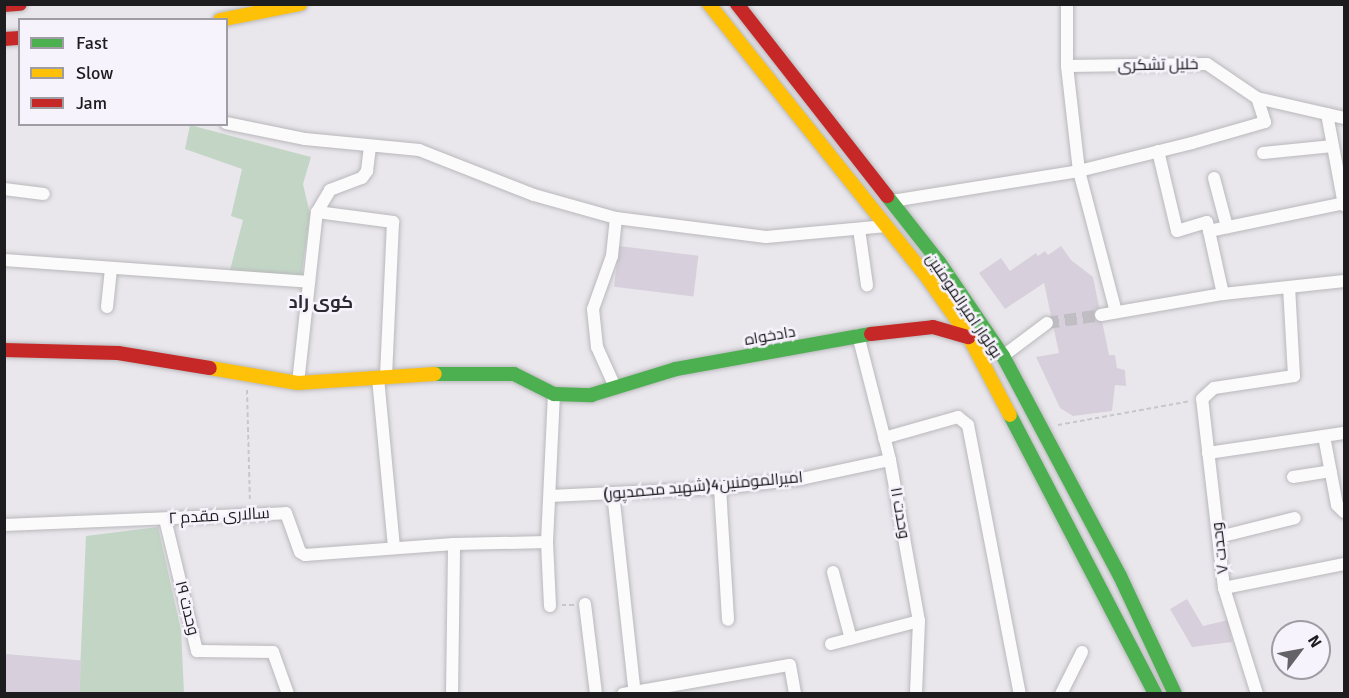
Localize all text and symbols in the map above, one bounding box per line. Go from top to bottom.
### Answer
legend [18,18,228,126]
text: Fast [76,32,108,54]
street label: خلیل تشکری [1117,55,1199,75]
text: Slow [76,62,113,84]
text: Jam [76,92,107,114]
street label: بولوار امیرالمومنین [922,250,1006,362]
district label: کوی راد [289,291,353,313]
street label: دادخواه [743,322,797,350]
street label: امیرالمومنین4(شهید محمدپور) [602,468,804,504]
street label: وحدت ۱۱ [886,486,914,540]
street label: سالاری مقدم ۲ [168,504,270,528]
street label: وحدت ۷ [1207,521,1233,575]
street label: وحدت ۱۹ [171,579,203,637]
north arrow [1271,620,1331,680]
text: N [1303,631,1326,652]

